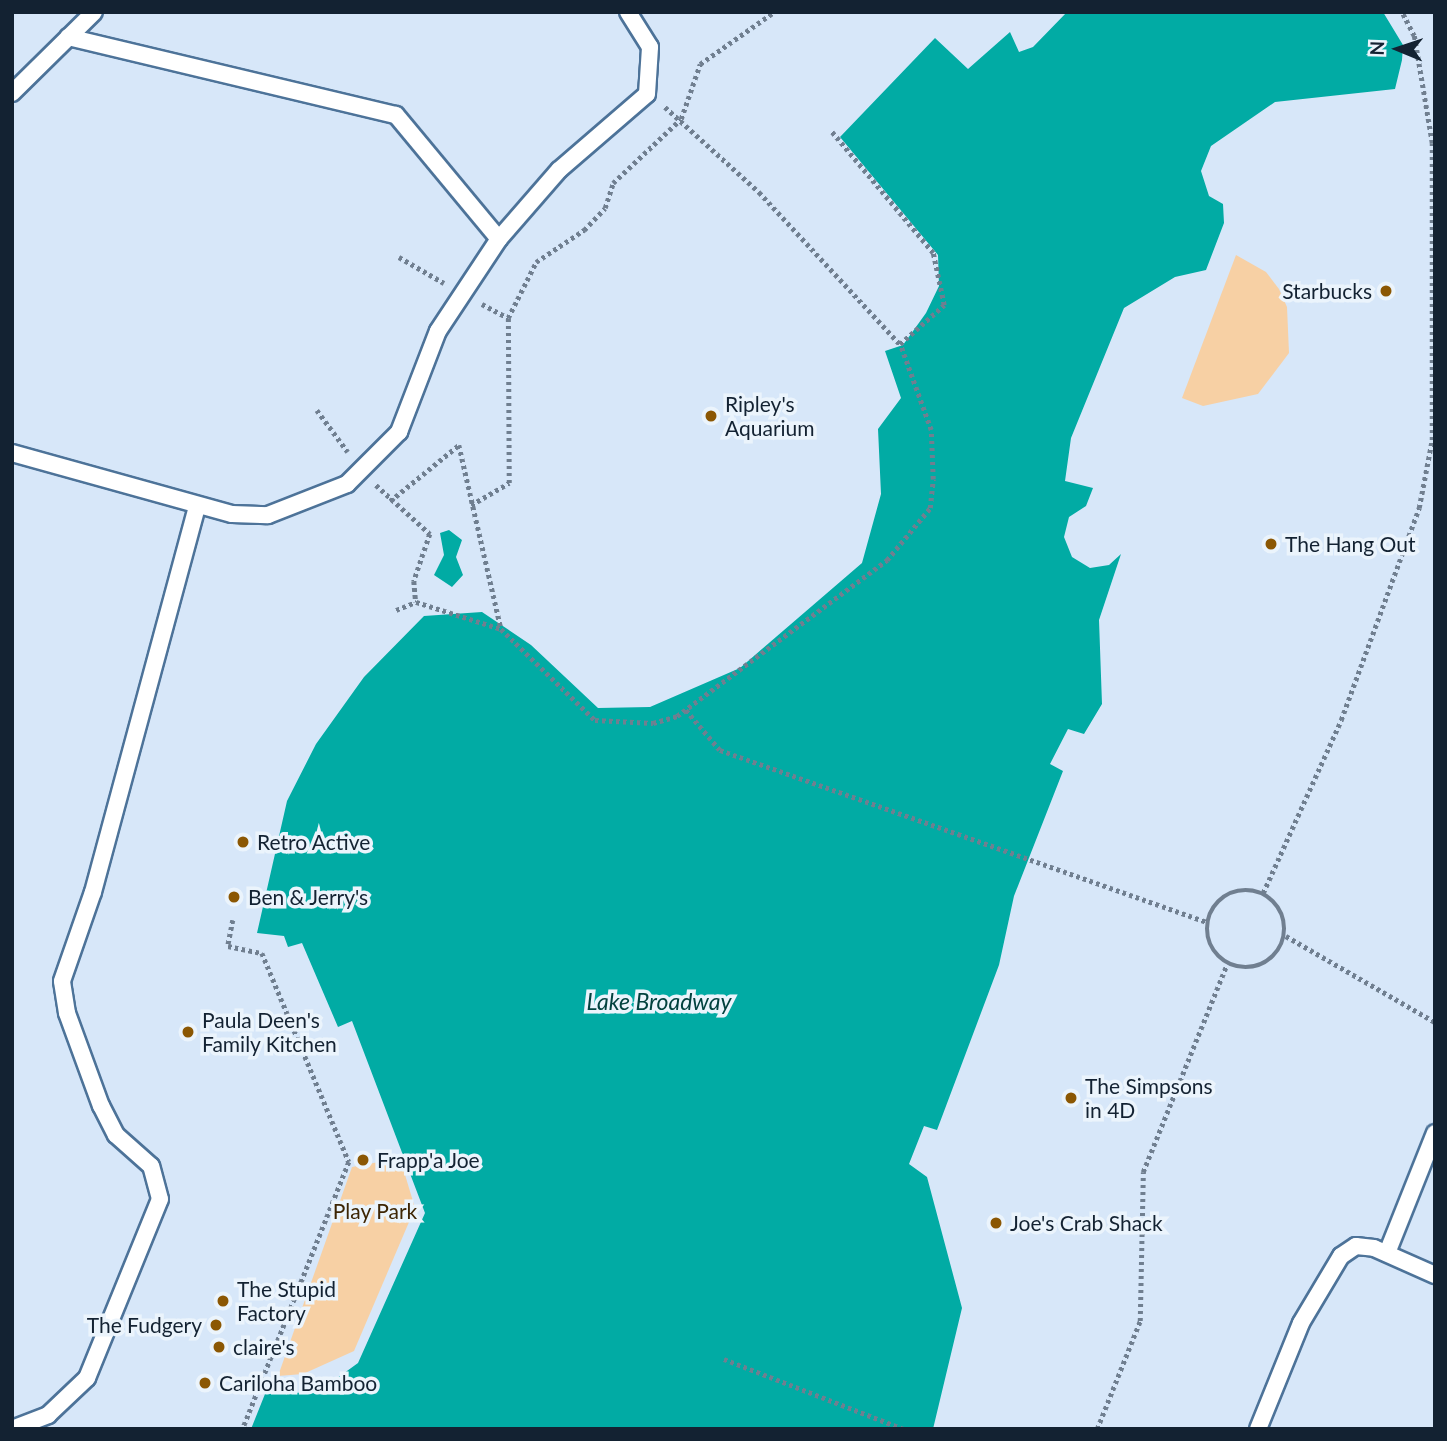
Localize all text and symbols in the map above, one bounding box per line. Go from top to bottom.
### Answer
north arrow [1363,14,1433,84]
text: N [1365,41,1388,56]
place label: Starbucks [1282,278,1372,304]
marker: Starbucks [1378,283,1394,299]
place label: Ripley's Aquarium [725,391,815,441]
marker: Ripley's Aquarium [703,408,719,424]
place label: The Hang Out [1285,531,1415,557]
marker: The Hang Out [1263,536,1279,552]
place label: Retro Active [257,829,371,855]
marker: Retro Active [235,834,251,850]
place label: Ben & Jerry's [248,884,369,910]
marker: Ben & Jerry's [226,889,242,905]
water label: Lake Broadway [586,987,732,1015]
place label: Paula Deen's Family Kitchen [202,1007,337,1057]
marker: Paula Deen's Family Kitchen [180,1024,196,1040]
place label: The Simpsons in 4D [1085,1073,1213,1123]
marker: The Simpsons in 4D [1063,1090,1079,1106]
place label: Frapp'a Joe [377,1147,480,1173]
marker: Frapp'a Joe [355,1152,371,1168]
park label: Play Park [333,1198,417,1224]
place label: Joe's Crab Shack [1010,1210,1163,1236]
marker: Joe's Crab Shack [988,1215,1004,1231]
place label: The Stupid Factory [237,1276,336,1326]
marker: The Stupid Factory [215,1293,231,1309]
place label: The Fudgery [87,1312,202,1338]
marker: The Fudgery [208,1317,224,1333]
place label: claire's [233,1334,295,1360]
marker: claire's [211,1339,227,1355]
place label: Cariloha Bamboo [219,1370,377,1396]
marker: Cariloha Bamboo [197,1375,213,1391]

